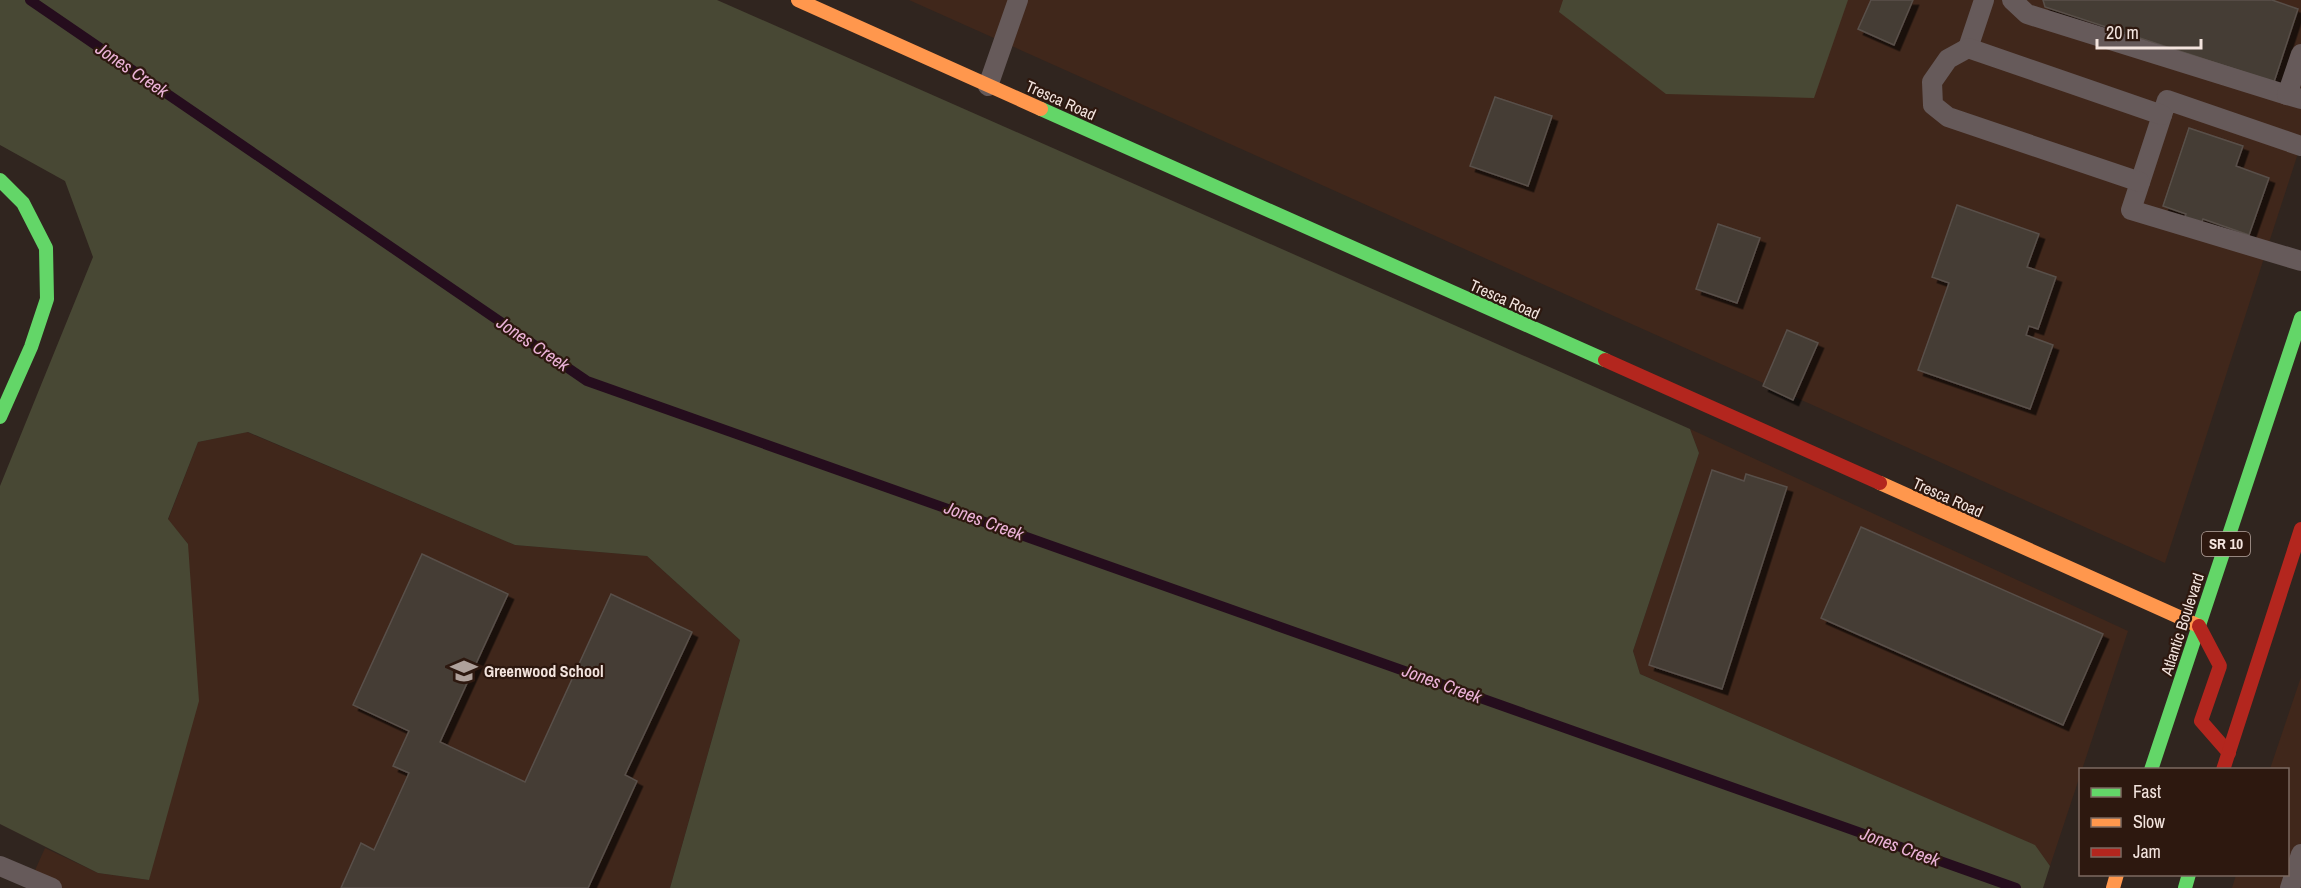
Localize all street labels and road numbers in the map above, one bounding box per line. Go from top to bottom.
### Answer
street label: Tresca Road [1022,75,1100,125]
street label: Tresca Road [1466,274,1544,324]
street label: Tresca Road [1909,472,1987,522]
road number: SR 10 [2202,532,2250,556]
street label: Atlantic Boulevard [2155,570,2209,679]

